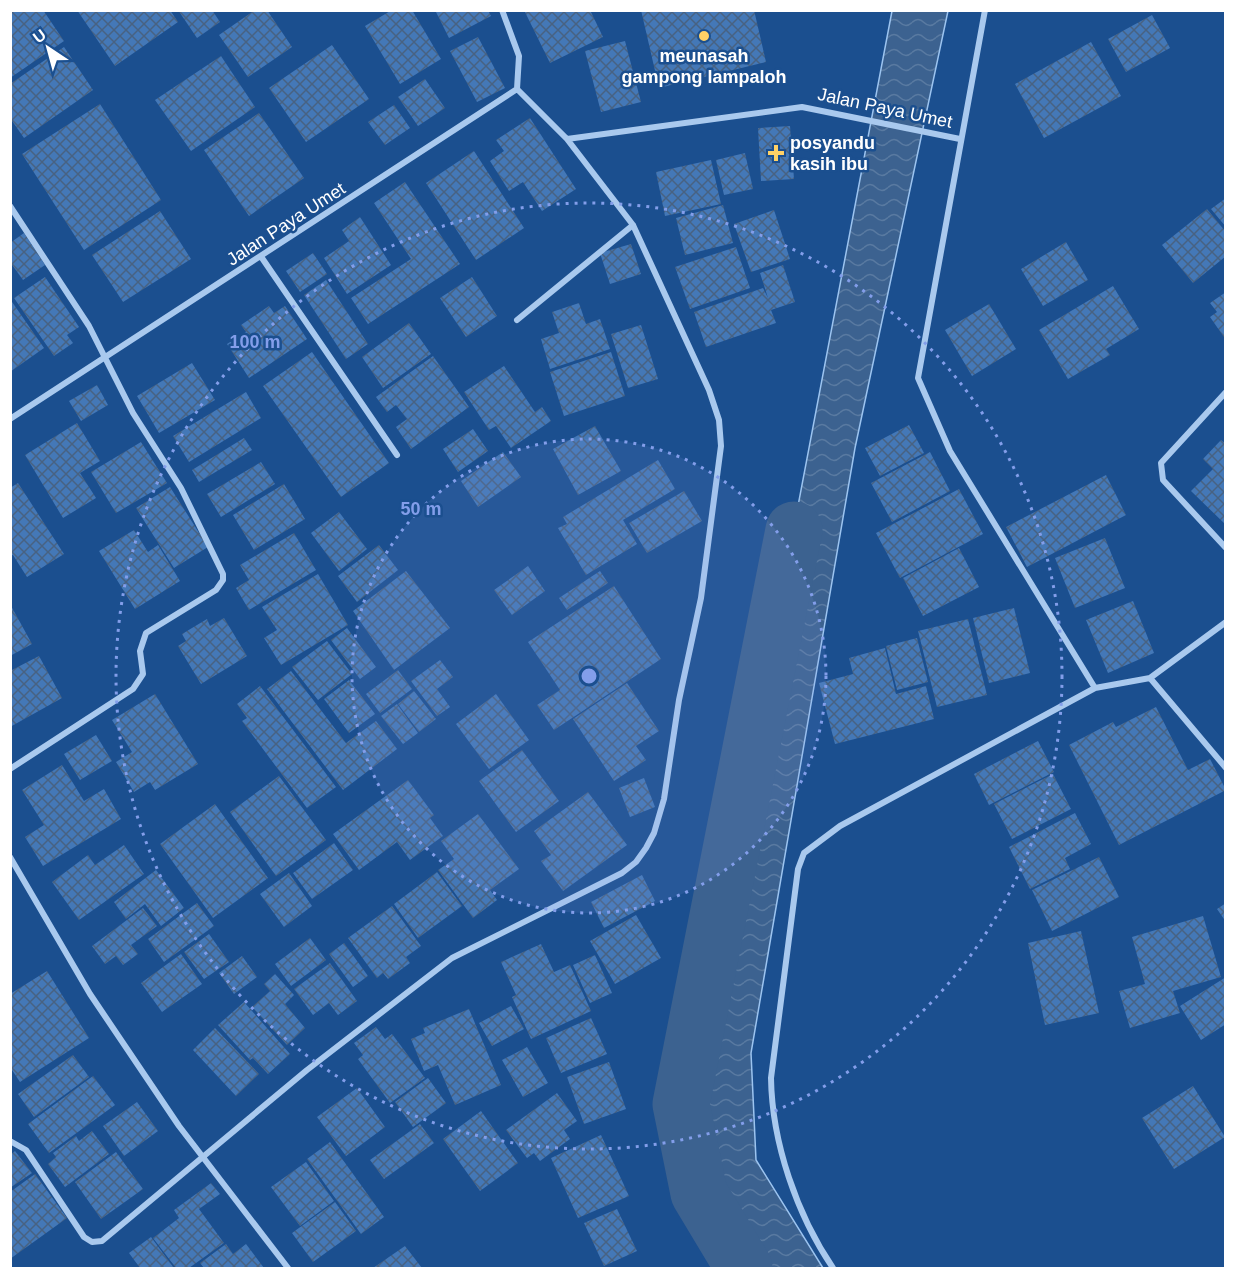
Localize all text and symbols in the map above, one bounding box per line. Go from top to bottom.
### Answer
north arrow [18,18,78,78]
text: U [30,26,49,47]
marker: meunasah gampong lampaloh [697,29,711,43]
place label: meunasah gampong lampaloh [621,46,787,87]
street label: Jalan Paya Umet [816,84,954,132]
place label: posyandu kasih ibu [790,133,875,174]
marker: posyandu kasih ibu [767,144,785,162]
street label: Jalan Paya Umet [223,178,349,270]
text: 100 m [229,332,281,352]
text: 50 m [400,499,442,519]
centre of rings [579,666,599,686]

